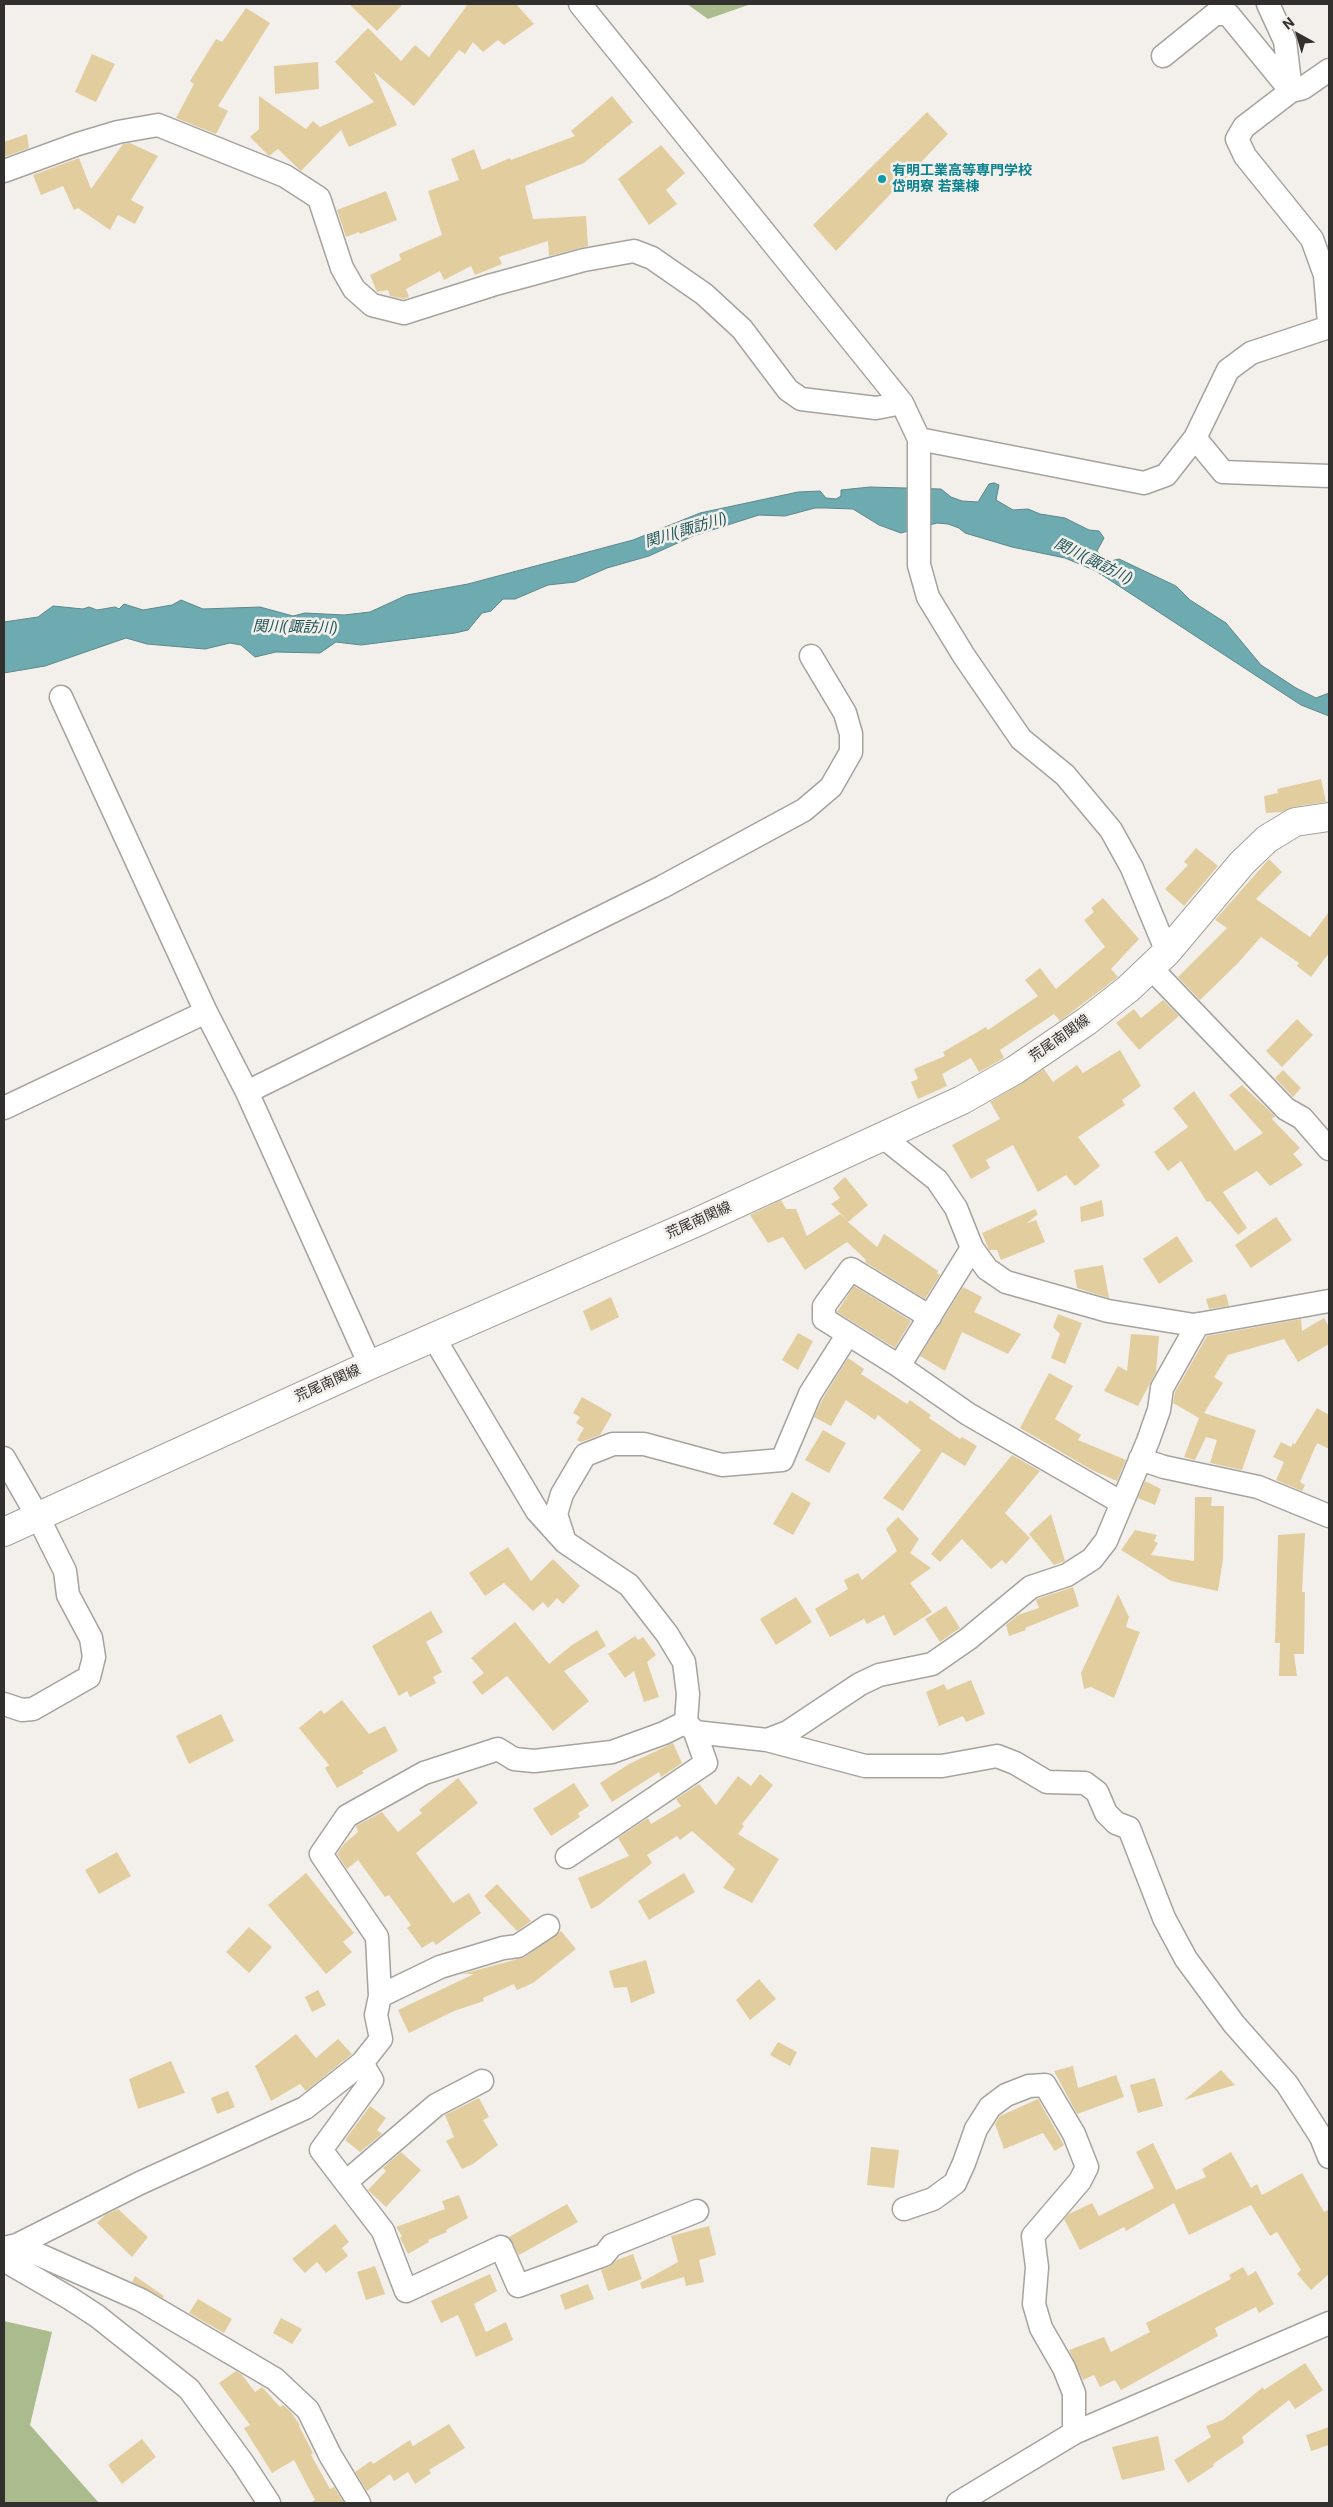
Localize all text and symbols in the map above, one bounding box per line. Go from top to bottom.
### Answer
north arrow [1273,10,1323,60]
text: N [1280,14,1297,33]
place label: 有明工業高等専門学校 岱明寮 若葉棟 [892,163,1032,196]
marker: 有明工業高等専門学校 岱明寮 若葉棟 [876,173,888,185]
water label: 関川(諏訪川) [643,510,729,552]
water label: 関川(諏訪川) [1051,535,1135,589]
water label: 関川(諏訪川) [252,618,338,638]
street label: 荒尾南関線 [1027,1012,1093,1066]
street label: 荒尾南関線 [664,1199,734,1243]
street label: 荒尾南関線 [293,1362,363,1406]

